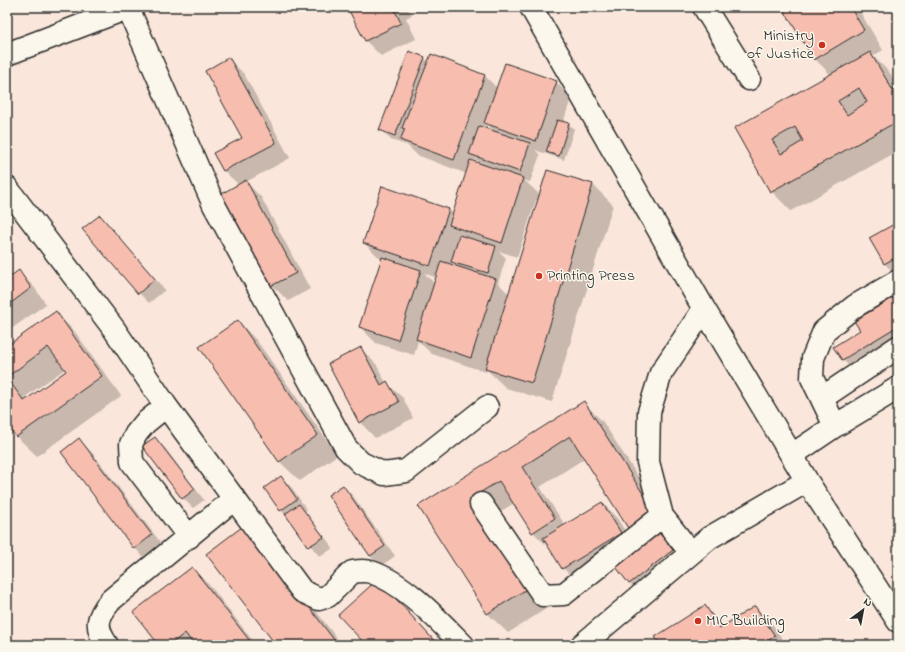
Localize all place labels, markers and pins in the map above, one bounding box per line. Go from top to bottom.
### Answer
place label: Ministry of Justice [747,24,815,66]
marker: Ministry of Justice [817,40,827,50]
place label: Printing Press [547,264,635,288]
marker: Printing Press [534,271,544,281]
place label: MIC Building [706,609,785,633]
marker: MIC Building [693,616,703,626]

